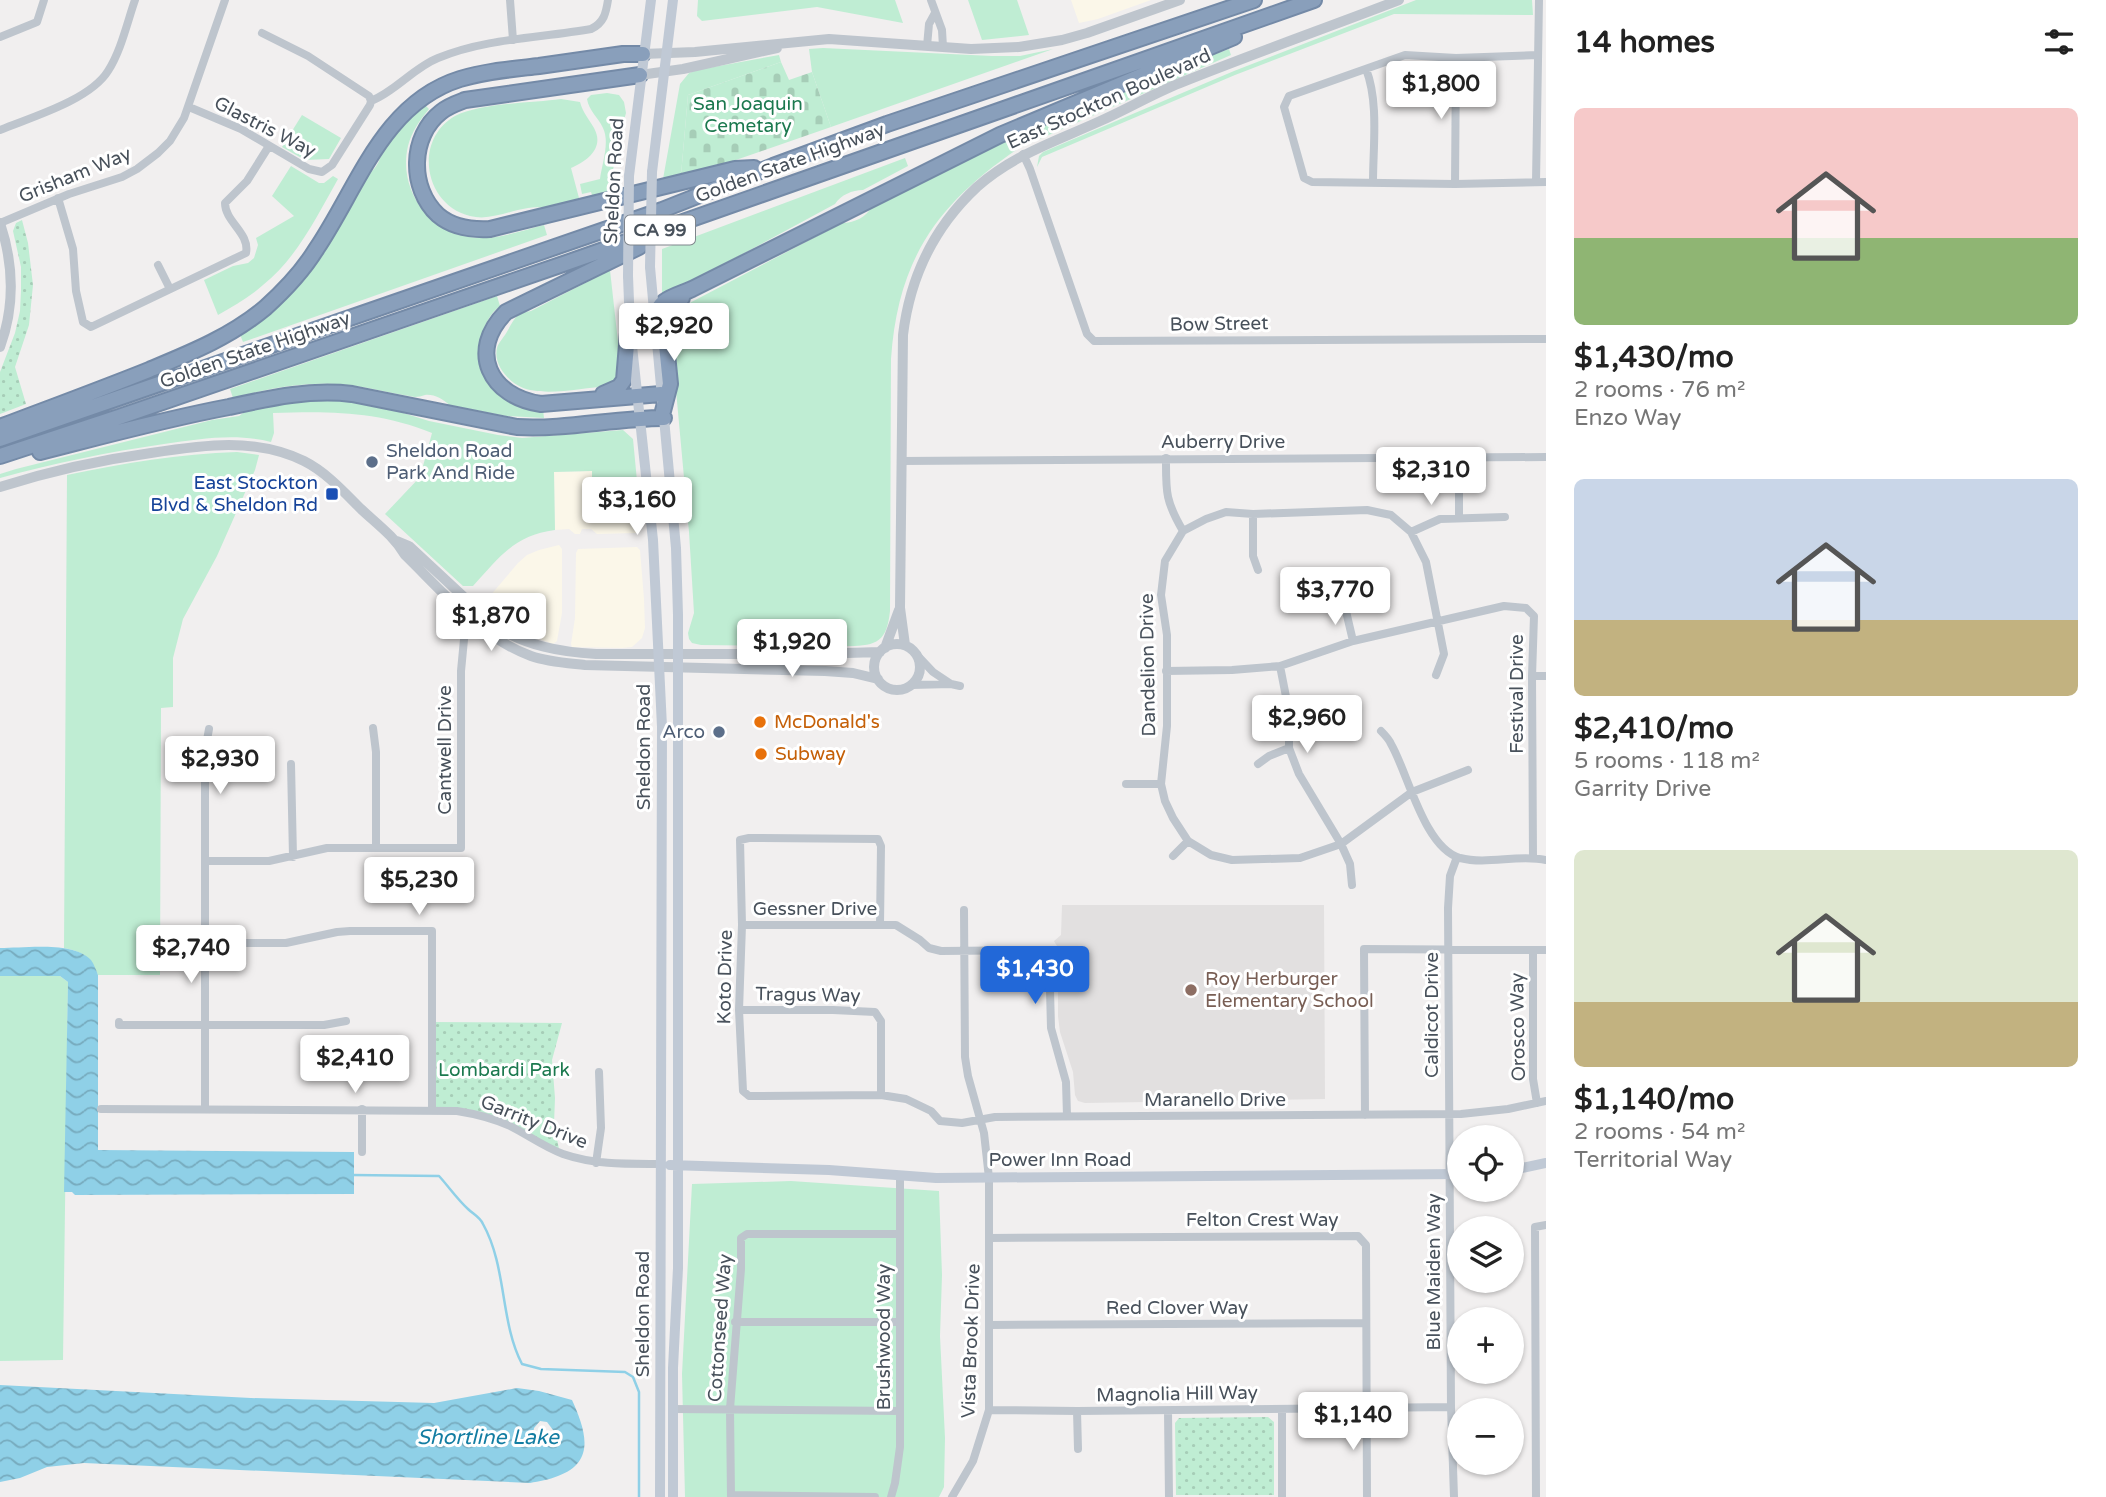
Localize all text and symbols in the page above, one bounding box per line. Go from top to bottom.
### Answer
icon: filters [2040,23,2078,61]
text: 14 homes [1574,24,1715,61]
street label: East Stockton Boulevard [1004,44,1214,154]
pin: $1,800 [1384,61,1498,121]
text: $1,800 [1402,70,1480,98]
street label: Glastris Way [210,92,320,162]
park label: San Joaquin Cemetary [693,93,803,137]
street label: Sheldon Road [600,117,628,245]
street label: Golden State Highway [692,119,888,207]
street label: Grisham Way [16,142,134,208]
icon: home [1763,153,1889,279]
road number: CA 99 [625,215,695,244]
pin: $2,920 [617,304,731,363]
street label: Golden State Highway [157,307,353,393]
text: $2,920 [635,312,713,340]
street label: Bow Street [1169,312,1269,336]
text: $1,430/mo [1574,339,1734,376]
text: 2 rooms · 76 m² [1574,376,1745,404]
text: Enzo Way [1574,404,1681,432]
street label: Auberry Drive [1161,431,1285,453]
place label: Sheldon Road Park And Ride [386,440,515,484]
pin: $2,310 [1374,448,1488,507]
marker: Sheldon Road Park And Ride [364,454,380,470]
text: $2,310 [1392,456,1470,484]
place label: East Stockton Blvd & Sheldon Rd [150,472,318,516]
pin: $3,160 [580,477,694,537]
marker: East Stockton Blvd & Sheldon Rd [324,486,340,502]
text: $3,160 [598,486,676,514]
icon: home [1763,524,1889,650]
pin: $3,770 [1278,568,1392,627]
text: $3,770 [1296,576,1374,604]
street label: Dandelion Drive [1136,593,1160,737]
pin: $1,870 [434,594,548,653]
text: $1,870 [452,602,530,630]
pin: $1,920 [735,620,849,679]
text: $1,920 [753,628,831,656]
street label: Festival Drive [1506,634,1528,754]
street label: Sheldon Road [633,684,655,810]
street label: Cantwell Drive [434,685,456,815]
pin: $2,960 [1250,696,1364,755]
text: $2,960 [1268,704,1346,732]
text: $2,410/mo [1574,710,1734,747]
place label: McDonald's [774,711,880,733]
marker: McDonald's [752,714,768,730]
place label: Arco [662,721,705,743]
marker: Arco [711,724,727,740]
pin: $2,930 [163,736,277,796]
place label: Subway [775,743,846,765]
text: $2,930 [181,745,259,773]
marker: Subway [753,746,769,762]
text: 5 rooms · 118 m² [1574,747,1760,775]
text: Garrity Drive [1574,775,1711,803]
pin: $5,230 [362,858,476,917]
text: $5,230 [380,866,458,894]
icon: home [1763,895,1889,1021]
street label: Gessner Drive [753,898,877,920]
pin: $2,740 [134,926,248,985]
street label: Koto Drive [713,930,737,1024]
text: $2,740 [152,934,230,962]
pin: $1,430 [978,946,1092,1006]
street label: Caldicot Drive [1421,952,1443,1078]
text: $1,430 [996,955,1074,983]
place label: Roy Herburger Elementary School [1205,968,1374,1012]
street label: Orosco Way [1506,973,1530,1081]
marker: Roy Herburger Elementary School [1183,982,1199,998]
street label: Tragus Way [755,983,861,1007]
pin: $2,410 [298,1036,412,1095]
text: $2,410 [316,1044,394,1072]
park label: Lombardi Park [438,1059,570,1081]
text: $1,140/mo [1574,1081,1734,1118]
street label: Maranello Drive [1144,1089,1286,1111]
street label: Garrity Drive [477,1091,591,1153]
text: 2 rooms · 54 m² [1574,1118,1745,1146]
map controls [1447,1125,1524,1475]
button: locate [1447,1125,1524,1202]
text: Territorial Way [1574,1146,1732,1174]
street label: Power Inn Road [989,1149,1131,1171]
street label: Blue Maiden Way [1423,1193,1445,1351]
street label: Felton Crest Way [1186,1209,1338,1231]
button: layers [1447,1216,1524,1293]
street label: Sheldon Road [632,1251,654,1377]
street label: Cottonseed Way [704,1253,736,1403]
street label: Vista Brook Drive [957,1263,985,1419]
street label: Brushwood Way [873,1264,895,1410]
street label: Red Clover Way [1106,1297,1248,1319]
button: + [1447,1307,1524,1384]
street label: Magnolia Hill Way [1096,1382,1258,1406]
pin: $1,140 [1296,1392,1410,1452]
button: − [1447,1398,1524,1475]
text: $1,140 [1314,1401,1392,1429]
water label: Shortline Lake [417,1425,560,1450]

